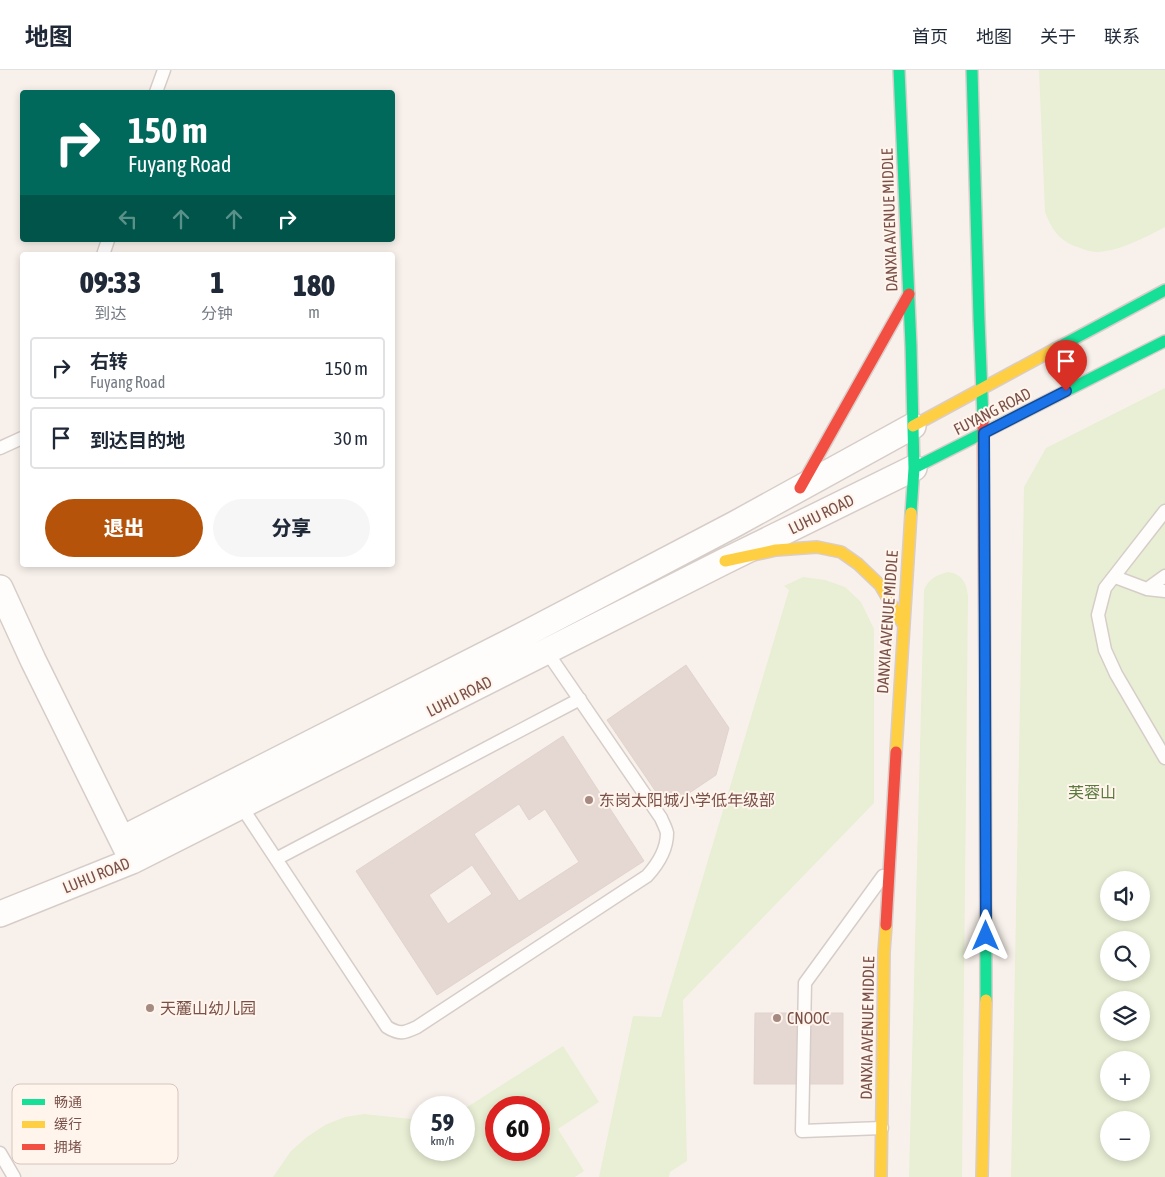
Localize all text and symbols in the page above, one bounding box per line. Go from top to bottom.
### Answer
text: 地图 [25,23,73,50]
text: 首页 [912,26,948,47]
text: 地图 [976,26,1012,47]
text: 关于 [1040,26,1076,47]
text: 联系 [1104,26,1140,47]
icon: right [45,110,110,175]
text: 150 m [128,110,207,150]
street label: DANXIA AVENUE MIDDLE [877,148,900,292]
text: Fuyang Road [128,151,232,177]
icon: left [114,205,142,233]
icon: ahead [167,205,195,233]
icon: ahead [220,205,248,233]
icon: right [273,205,301,233]
text: 09:33 [80,265,141,299]
text: 1 [210,265,224,299]
text: 180 [293,268,335,302]
text: m [308,303,320,321]
text: 到达 [95,304,127,322]
text: 分钟 [201,304,233,322]
pin [1045,340,1087,391]
icon: arrive [1052,347,1080,375]
text: 右转 [90,350,128,372]
icon: right [47,354,75,382]
text: 150 m [325,357,368,379]
text: Fuyang Road [90,373,165,391]
street label: FUYANG ROAD [950,384,1034,438]
icon: arrive [47,424,75,452]
text: 30 m [334,427,368,449]
text: 到达目的地 [90,429,185,451]
street label: LUHU ROAD [785,490,857,538]
button: 退出 [45,499,203,557]
button: 分享 [213,499,370,557]
street label: DANXIA AVENUE MIDDLE [873,550,901,694]
street label: LUHU ROAD [423,672,495,720]
park label: 芙蓉山 [1068,783,1116,801]
place label: 东岗太阳城小学低年级部 [599,791,775,809]
marker: 东岗太阳城小学低年级部 [583,794,595,806]
street label: LUHU ROAD [60,853,132,897]
map controls [1100,871,1150,1161]
button: sound [1100,871,1150,921]
position arrow [959,909,1011,961]
button: search [1100,931,1150,981]
street label: DANXIA AVENUE MIDDLE [857,956,877,1100]
button: layers [1100,991,1150,1041]
place label: 天麓山幼儿园 [160,999,256,1017]
marker: 天麓山幼儿园 [144,1002,156,1014]
place label: CNOOC [787,1009,830,1027]
marker: CNOOC [771,1012,783,1024]
button: + [1100,1051,1150,1101]
legend [12,1084,178,1164]
text: 畅通 [54,1094,82,1110]
speed limit sign: 60 [485,1096,550,1161]
text: 59 [431,1108,454,1136]
button: − [1100,1111,1150,1161]
text: 缓行 [54,1116,82,1132]
text: km/h [431,1134,454,1148]
text: 拥堵 [54,1139,82,1155]

